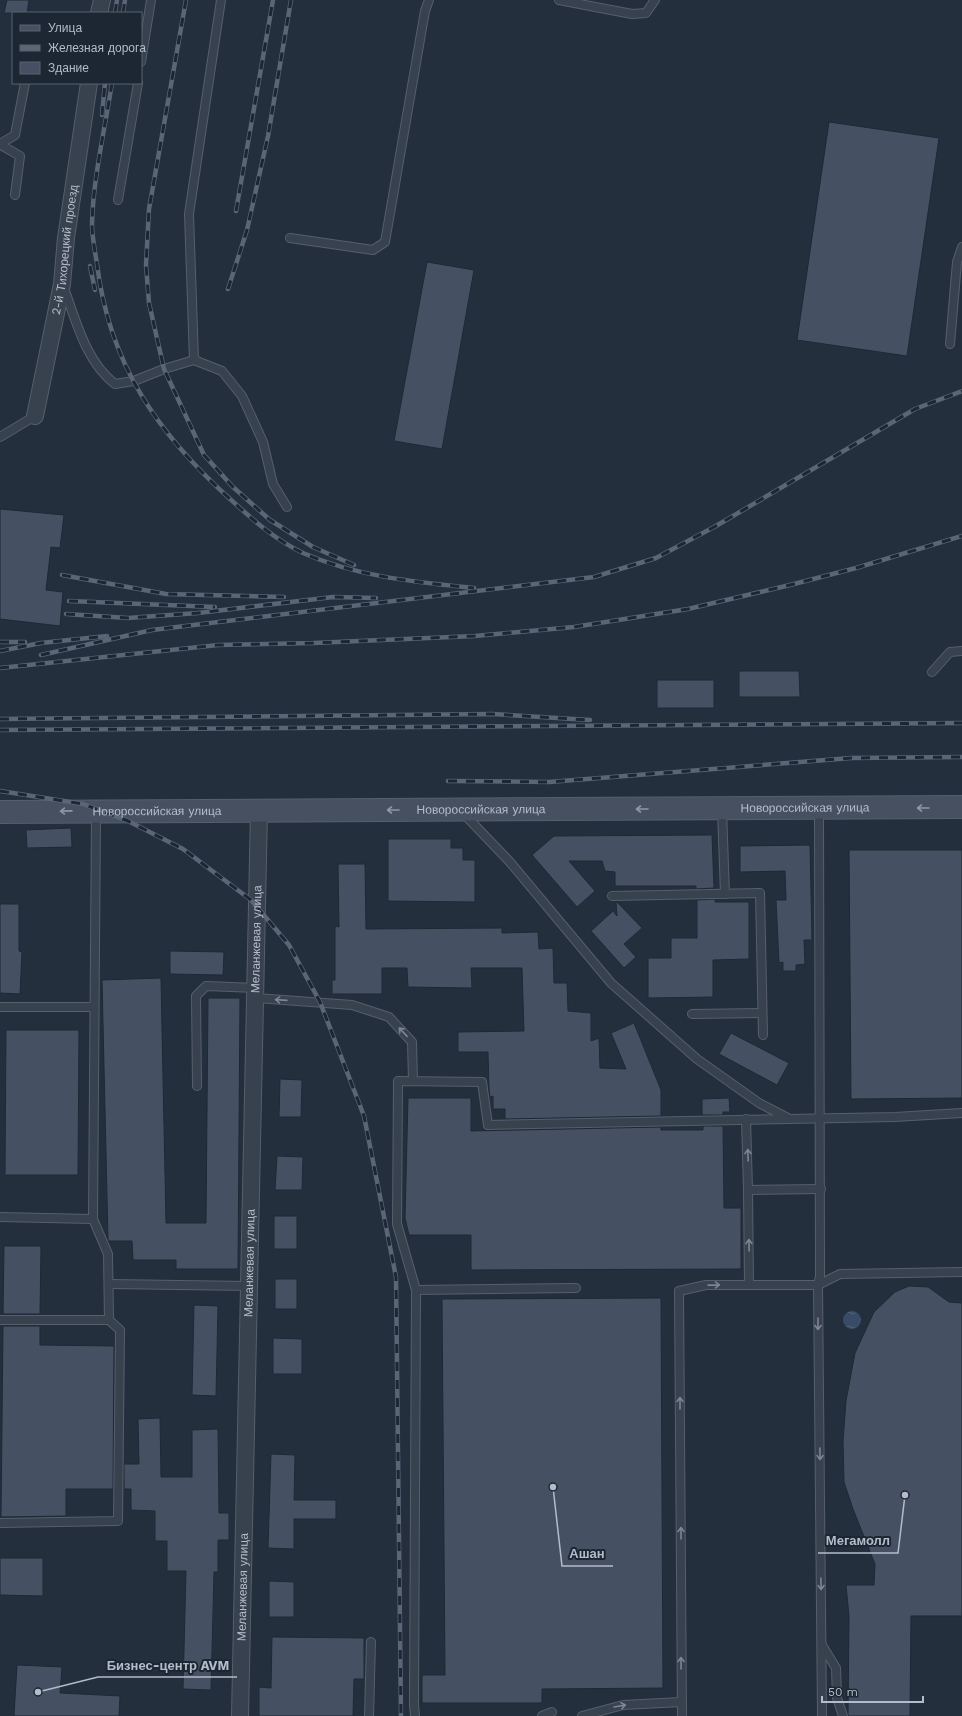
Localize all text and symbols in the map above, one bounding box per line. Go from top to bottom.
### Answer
legend [12,12,142,84]
text: Улица [48,21,82,35]
text: Железная дорога [48,41,146,55]
text: Здание [48,61,89,75]
street label: 2-й Тихорецкий проезд [49,184,81,316]
street label: Новороссийская улица [741,800,870,815]
street label: Новороссийская улица [417,802,546,817]
street label: Новороссийская улица [93,804,222,819]
one-way arrow [917,804,930,812]
one-way arrow [636,805,649,813]
one-way arrow [387,806,400,814]
one-way arrow [60,807,73,815]
street label: Меланжевая улица [248,885,264,993]
one-way arrow [275,996,288,1003]
one-way arrow [398,1026,407,1037]
one-way arrow [744,1149,751,1162]
street label: Меланжевая улица [241,1209,258,1317]
one-way arrow [745,1239,753,1252]
one-way arrow [707,1281,720,1289]
one-way arrow [814,1317,822,1330]
one-way arrow [676,1397,684,1410]
one-way arrow [816,1447,823,1460]
one-way arrow [677,1527,685,1540]
callout: Мегамолл [818,1528,898,1553]
street label: Меланжевая улица [235,1533,251,1641]
text: Мегамолл [826,1533,890,1548]
callout: Ашан [562,1541,613,1566]
text: Ашан [569,1546,605,1561]
one-way arrow [817,1577,825,1590]
callout: Бизнес-центр AVM [98,1652,237,1677]
one-way arrow [677,1657,685,1670]
text: Бизнес-центр AVM [107,1658,229,1673]
scale bar [822,1678,923,1704]
text: 50 m [828,1685,858,1699]
one-way arrow [613,1702,626,1710]

